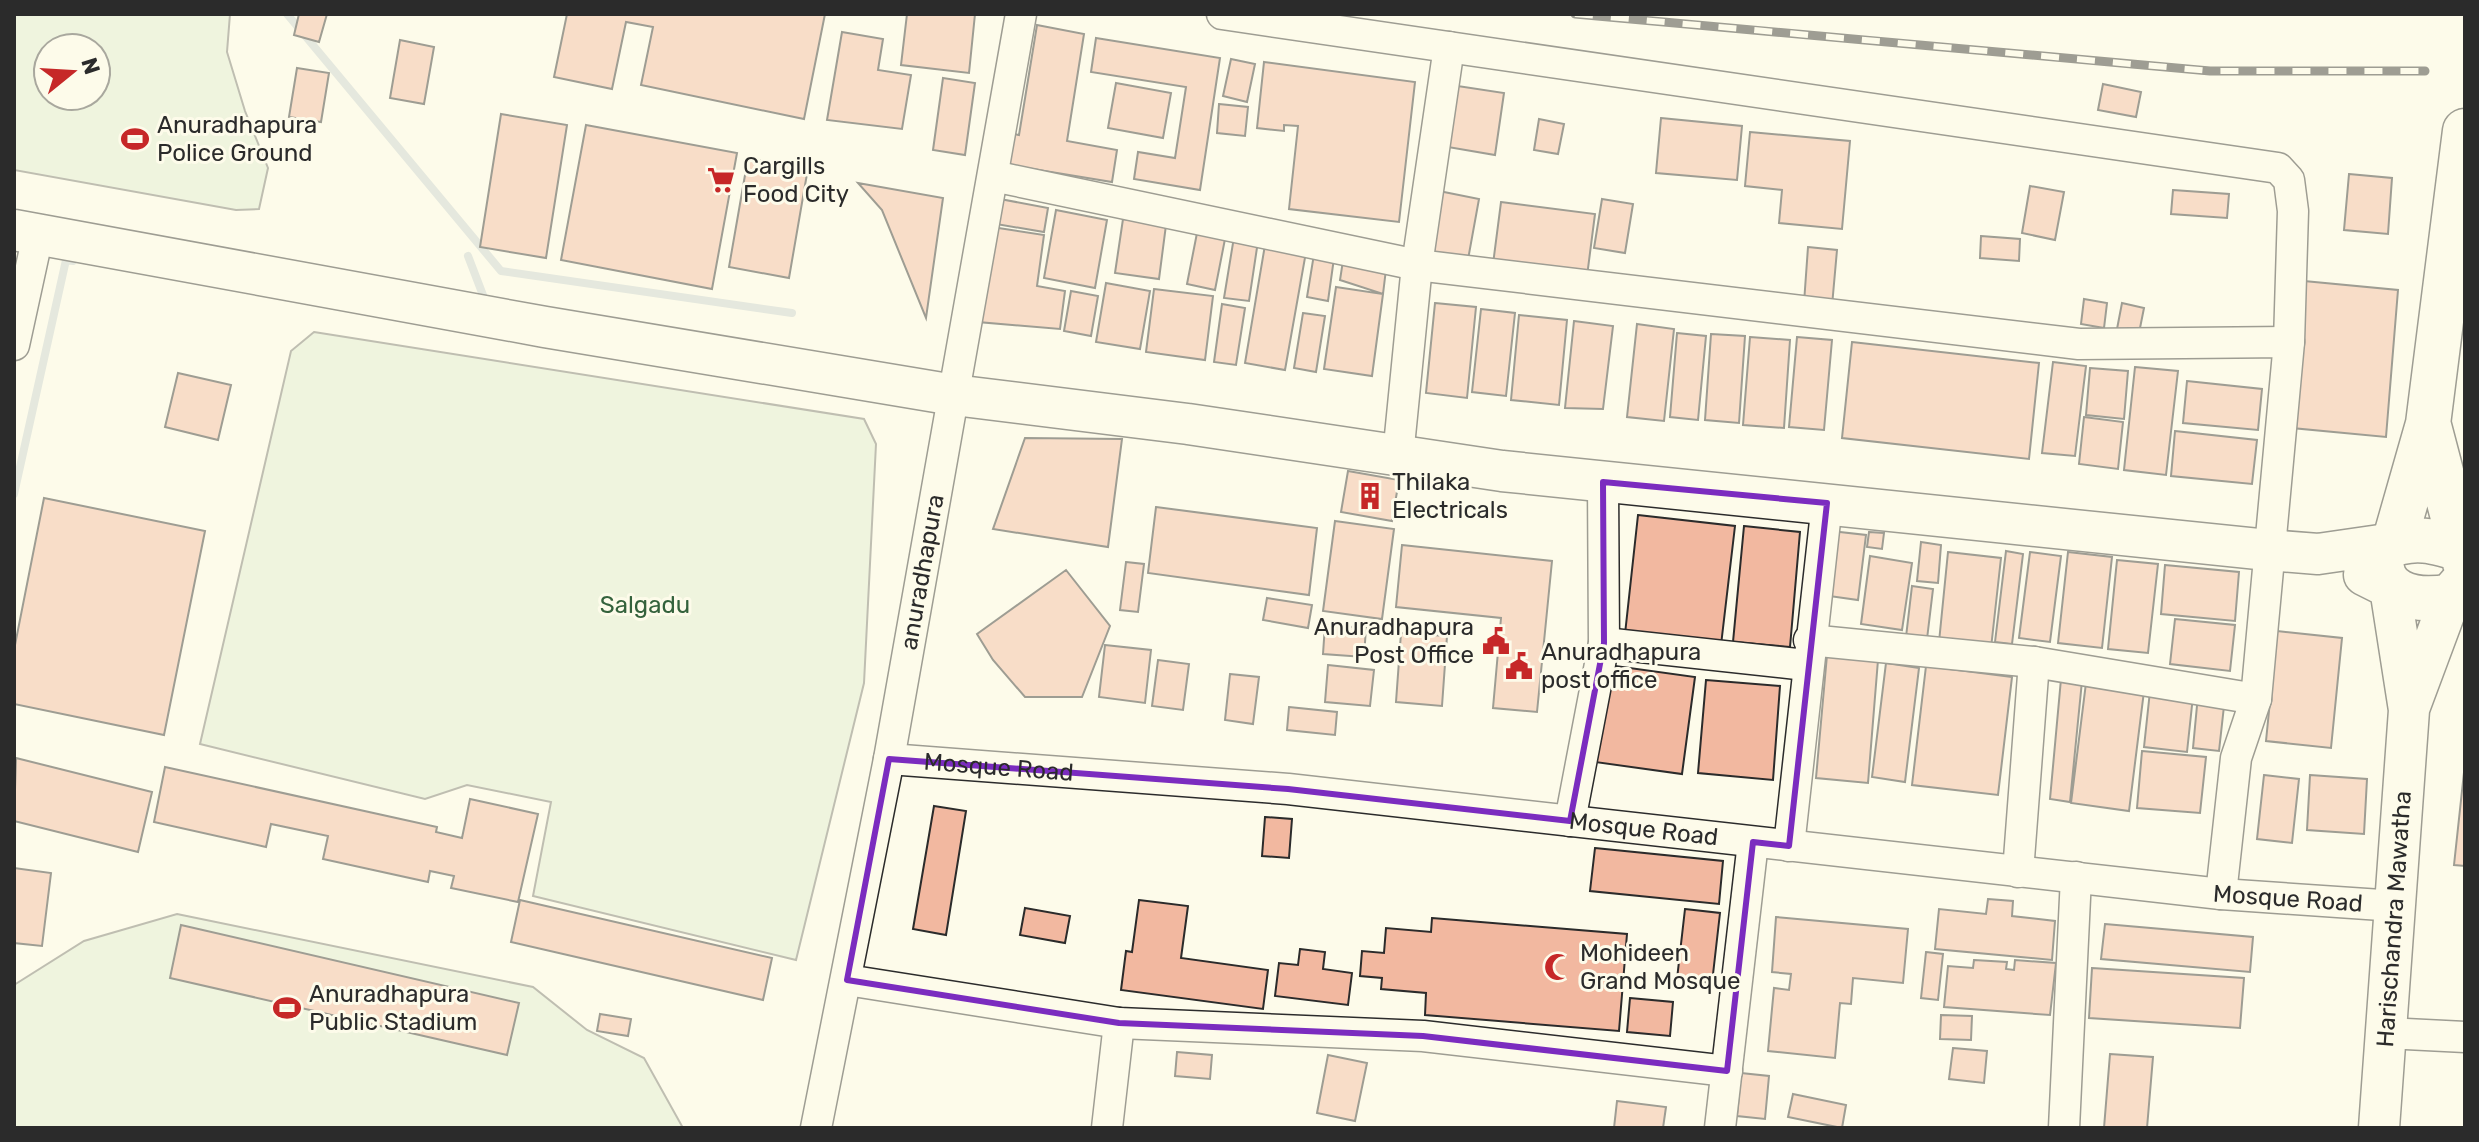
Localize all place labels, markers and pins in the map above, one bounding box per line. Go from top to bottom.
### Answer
place label: Anuradhapura Police Ground [157,111,317,167]
sports icon: Anuradhapura Police Ground [120,124,150,154]
place label: Cargills Food City [743,152,849,208]
supermarket icon: Cargills Food City [706,165,736,195]
place label: Thilaka Electricals [1392,468,1508,524]
building icon: Thilaka Electricals [1355,481,1385,511]
place label: Anuradhapura Post Office [1314,613,1474,669]
public building icon: Anuradhapura Post Office [1481,626,1511,656]
place label: Anuradhapura post office [1541,638,1701,694]
public building icon: Anuradhapura post office [1504,651,1534,681]
place label: Mohideen Grand Mosque [1580,939,1740,995]
mosque icon: Mohideen Grand Mosque [1543,952,1573,982]
place label: Anuradhapura Public Stadium [309,980,477,1036]
sports icon: Anuradhapura Public Stadium [272,993,302,1023]

